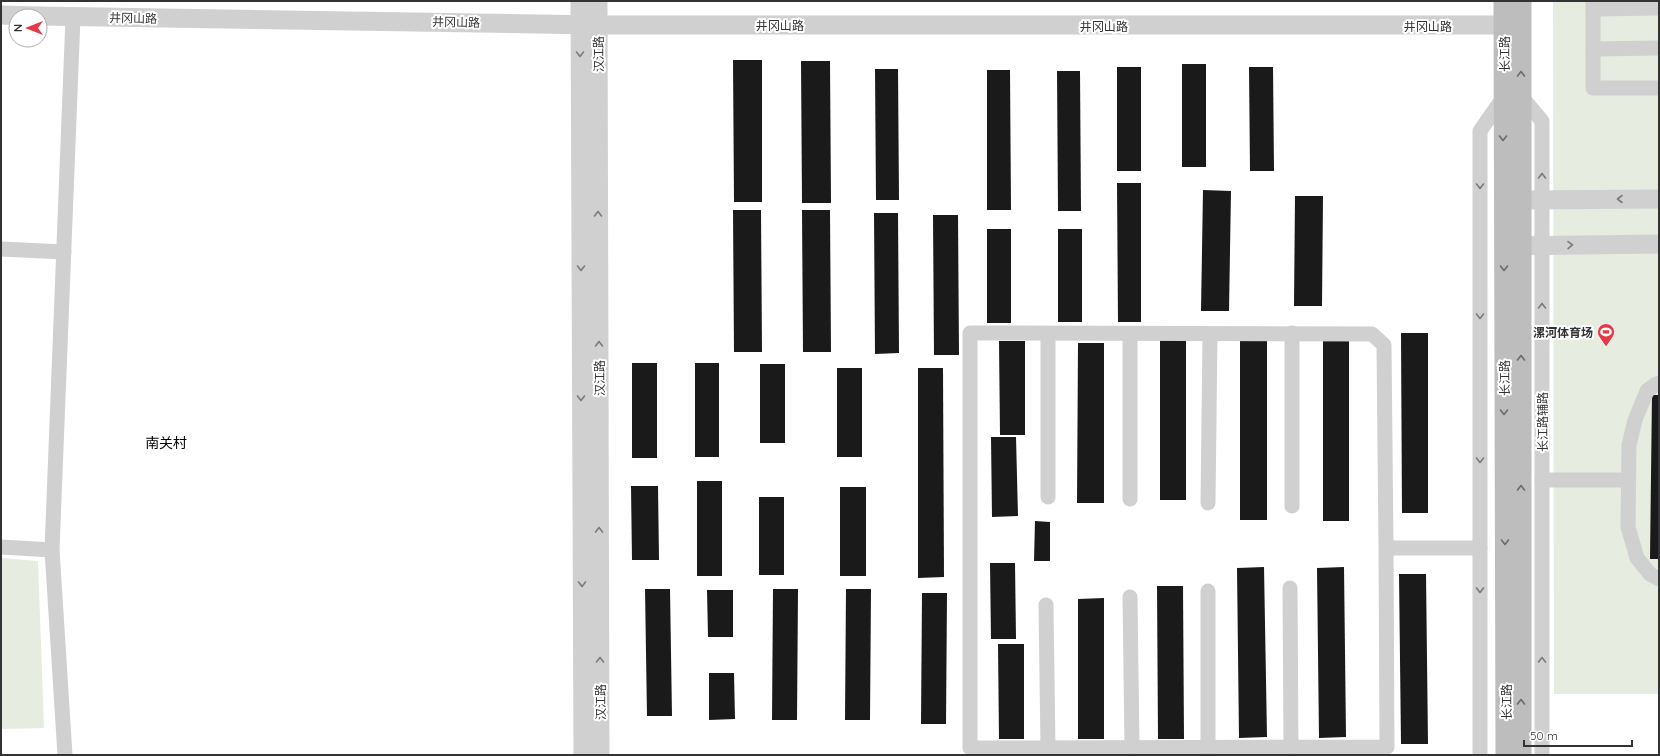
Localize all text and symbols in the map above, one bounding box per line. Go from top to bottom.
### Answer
north arrow [8,8,48,48]
street label: 井冈山路 [109,10,157,26]
street label: 井冈山路 [432,14,480,30]
street label: 井冈山路 [756,18,804,33]
street label: 井冈山路 [1080,19,1128,34]
street label: 井冈山路 [1404,19,1452,34]
text: N [11,24,25,32]
street label: 汉江路 [591,36,606,72]
street label: 长江路 [1497,36,1512,72]
one-way arrow [576,51,584,57]
one-way arrow [1517,71,1525,77]
one-way arrow [1499,135,1507,141]
one-way arrow [1538,173,1546,179]
one-way arrow [1476,183,1484,189]
one-way arrow [1617,195,1623,203]
one-way arrow [594,211,602,217]
one-way arrow [1567,241,1573,249]
one-way arrow [577,265,585,271]
one-way arrow [1500,265,1508,271]
one-way arrow [1538,303,1546,309]
one-way arrow [1476,313,1484,319]
sports icon: 漯河体育场 [1596,322,1616,347]
place label: 漯河体育场 [1533,325,1593,340]
one-way arrow [595,341,603,347]
one-way arrow [1517,355,1525,361]
street label: 汉江路 [592,360,607,396]
street label: 长江路 [1497,360,1512,396]
street label: 长江路辅路 [1535,392,1550,452]
one-way arrow [577,395,585,401]
one-way arrow [1500,409,1508,415]
district label: 南关村 [145,434,187,452]
one-way arrow [1476,457,1484,463]
one-way arrow [1517,485,1525,491]
one-way arrow [595,527,603,533]
one-way arrow [1501,539,1509,545]
one-way arrow [578,581,586,587]
one-way arrow [1476,587,1484,593]
one-way arrow [596,657,604,663]
one-way arrow [1538,657,1546,663]
street label: 汉江路 [593,684,608,720]
street label: 长江路 [1499,684,1514,720]
one-way arrow [1517,699,1525,705]
scale bar [1524,722,1632,748]
text: 50 m [1530,728,1558,743]

